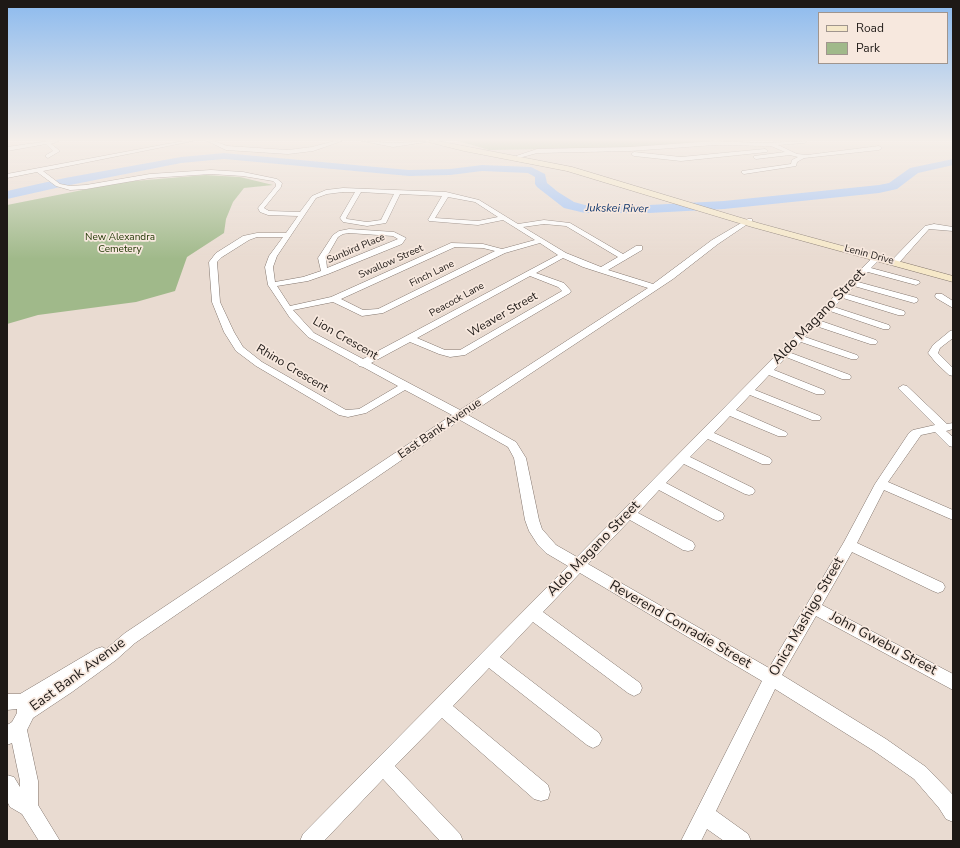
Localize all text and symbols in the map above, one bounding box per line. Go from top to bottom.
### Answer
legend [818,12,948,64]
text: Road [856,20,884,36]
text: Park [856,40,880,56]
water label: Jukskei River [586,202,648,216]
street label: Sunbird Place [325,231,387,267]
park label: New Alexandra Cemetery [85,232,155,256]
street label: Swallow Street [357,242,425,282]
street label: Lenin Drive [843,243,895,267]
street label: Finch Lane [408,258,456,290]
street label: Aldo Magano Street [769,266,869,368]
street label: Peacock Lane [428,280,486,320]
street label: Weaver Street [466,289,540,341]
street label: Lion Crescent [310,314,380,364]
street label: Rhino Crescent [253,342,331,396]
street label: East Bank Avenue [396,396,484,462]
street label: Aldo Magano Street [544,498,644,600]
street label: Onica Mashigo Street [766,555,848,679]
street label: Reverend Conradie Street [606,578,754,672]
street label: John Gwebu Street [827,609,939,679]
street label: East Bank Avenue [27,635,129,715]

